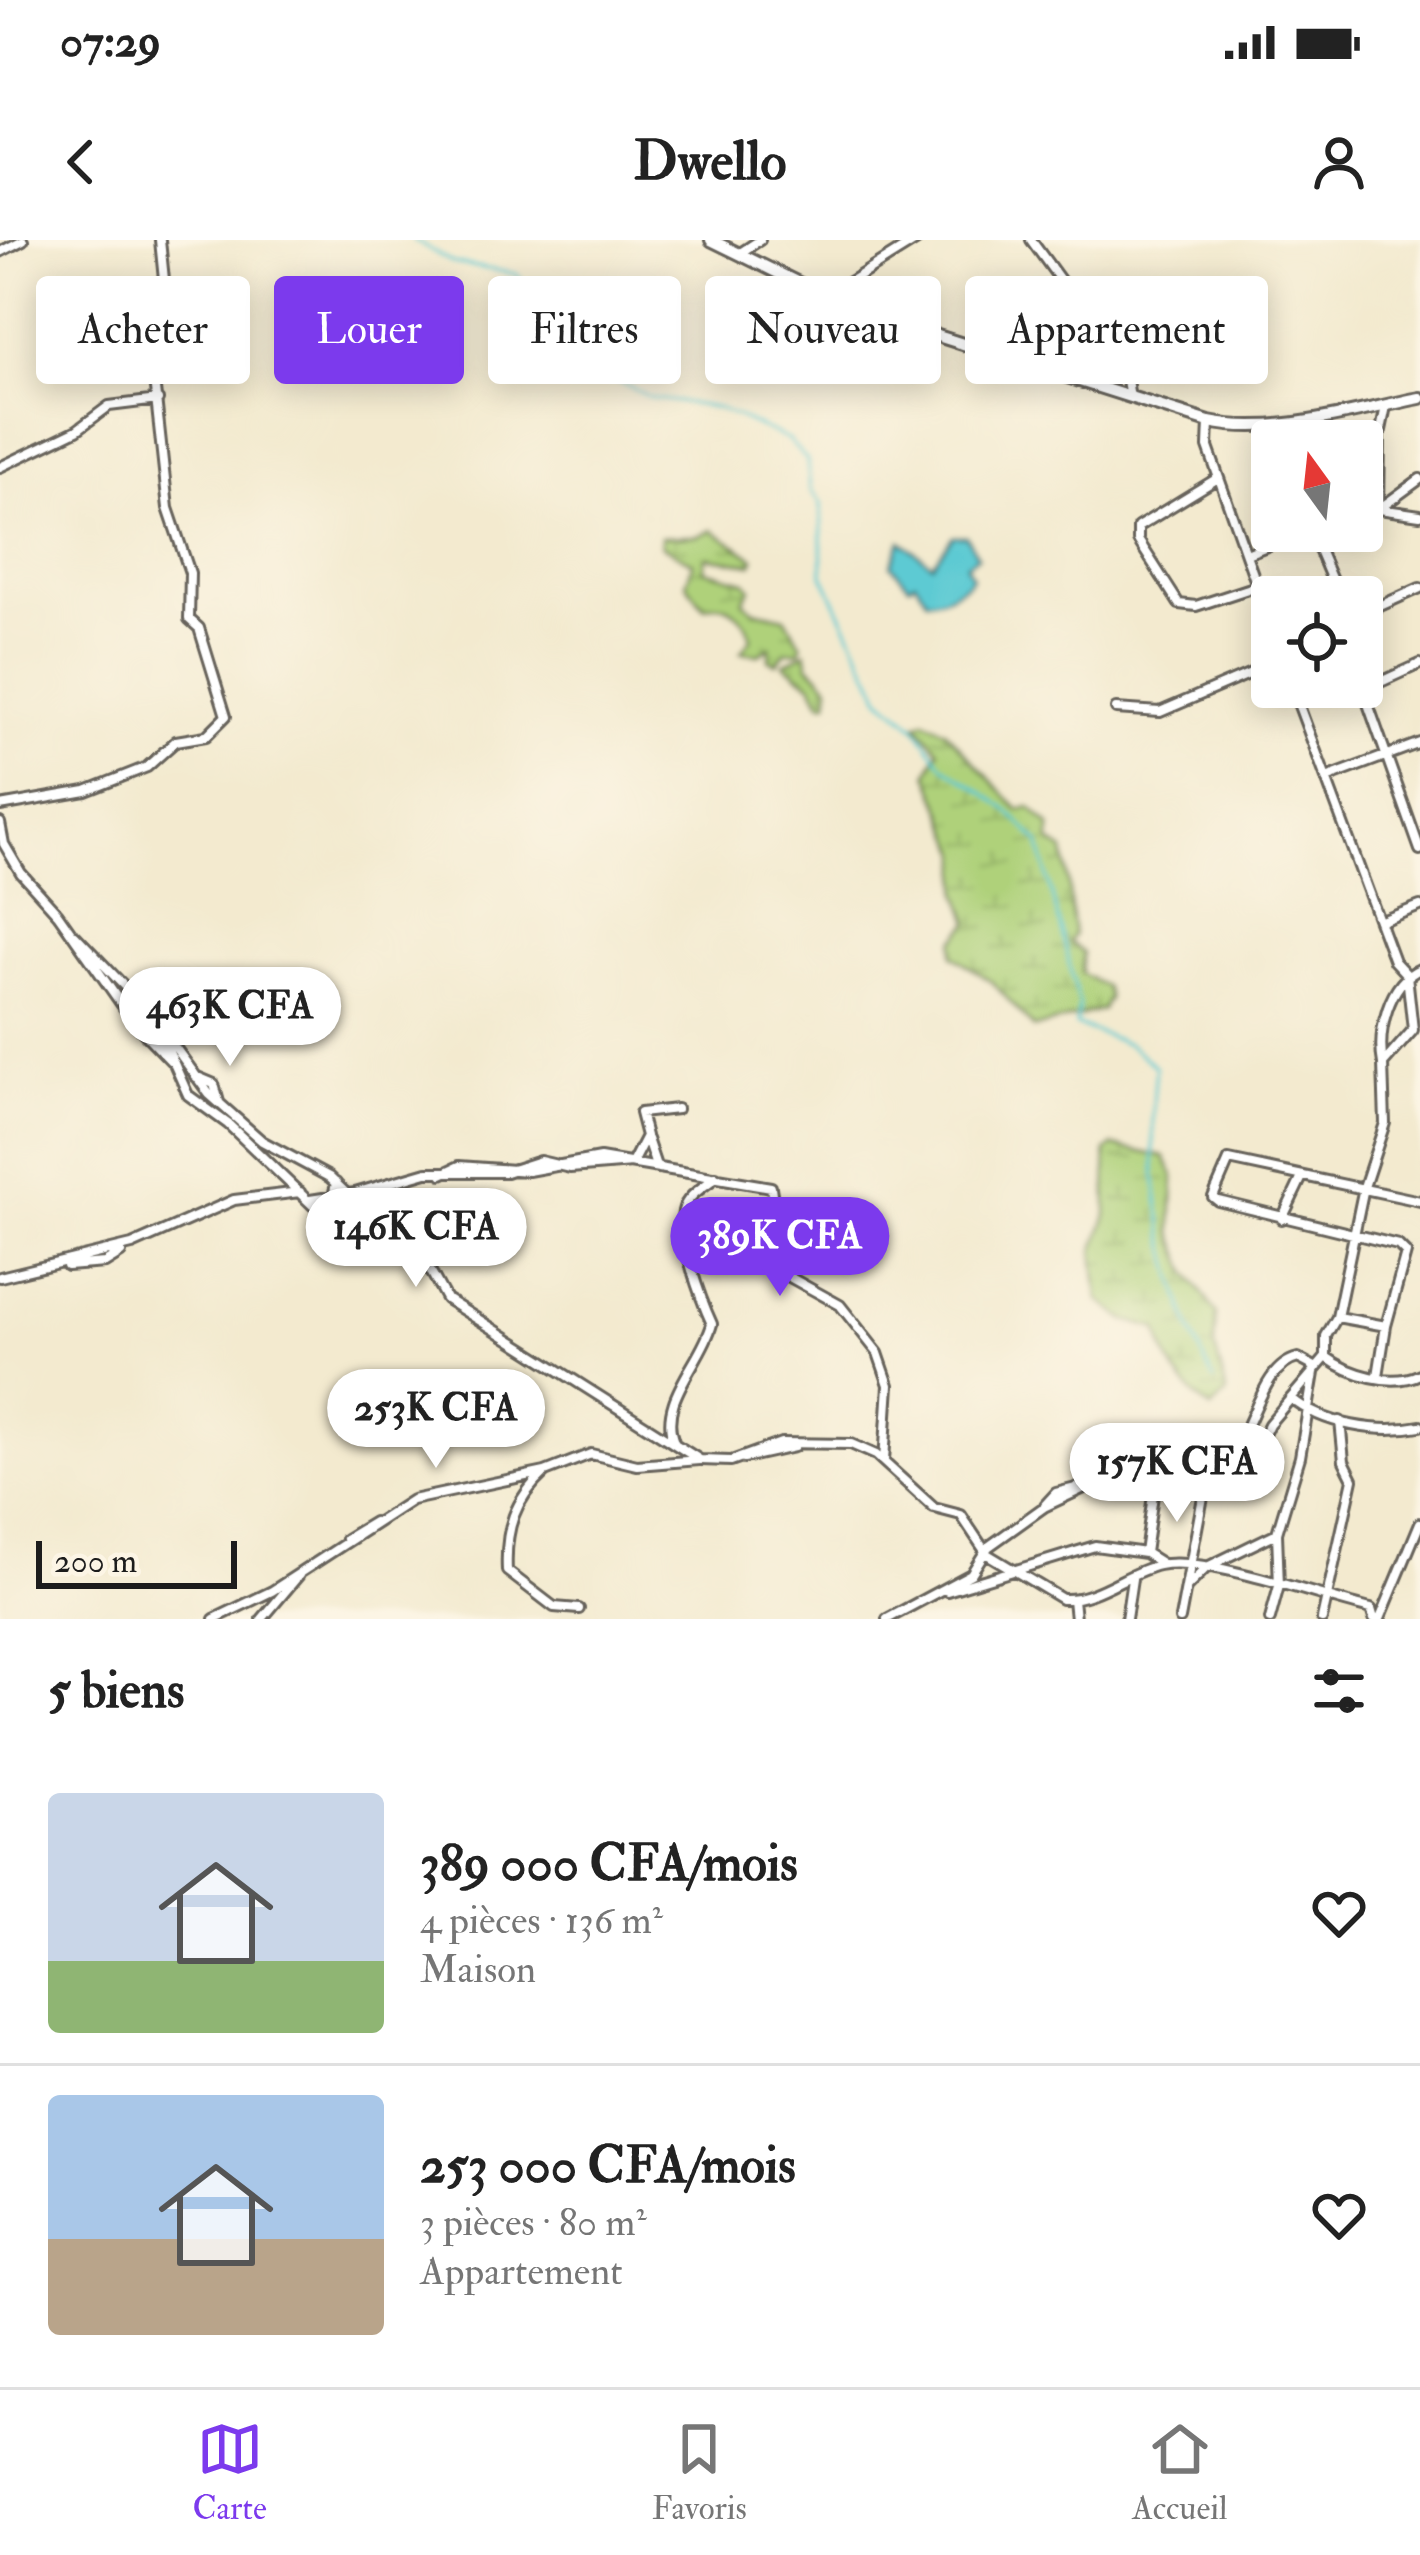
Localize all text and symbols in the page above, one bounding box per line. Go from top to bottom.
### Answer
text: 07:29 [60,14,161,70]
text: Dwello [634,128,786,196]
icon: back [48,129,114,195]
icon: person [1306,129,1372,195]
chip: Acheter [36,276,250,384]
chip: Louer [274,276,464,384]
chip: Filtres [488,276,681,384]
chip: Nouveau [705,276,941,384]
chip: Appartement [965,276,1268,384]
north arrow [1251,420,1383,552]
map controls [1251,420,1383,708]
button: locate [1251,576,1383,708]
pin: 463K CFA [106,967,354,1069]
text: 463K CFA [146,981,314,1030]
pin: 146K CFA [292,1188,540,1290]
pin: 389K CFA [656,1197,904,1299]
text: 146K CFA [333,1202,499,1251]
text: 389K CFA [697,1211,863,1260]
pin: 253K CFA [312,1369,560,1471]
text: 253K CFA [354,1383,518,1432]
pin: 157K CFA [1053,1423,1301,1525]
text: 157K CFA [1097,1437,1257,1486]
scale bar [36,1535,237,1588]
text: 200 m [54,1541,137,1582]
icon: filters [1306,1658,1372,1724]
text: 5 biens [48,1659,184,1723]
text: 389 000 CFA/mois [420,1832,798,1896]
icon: home [144,1841,288,1985]
icon: heart [1306,1880,1372,1946]
text: 4 pièces · 136 m² [420,1896,663,1945]
text: Maison [420,1945,536,1994]
text: 253 000 CFA/mois [420,2134,796,2198]
icon: home [144,2143,288,2287]
icon: heart [1306,2182,1372,2248]
text: 3 pièces · 80 m² [420,2198,646,2247]
text: Appartement [420,2247,623,2296]
tab: Carte [192,2416,267,2529]
tab: Favoris [652,2416,747,2529]
tab: Accueil [1132,2416,1227,2529]

